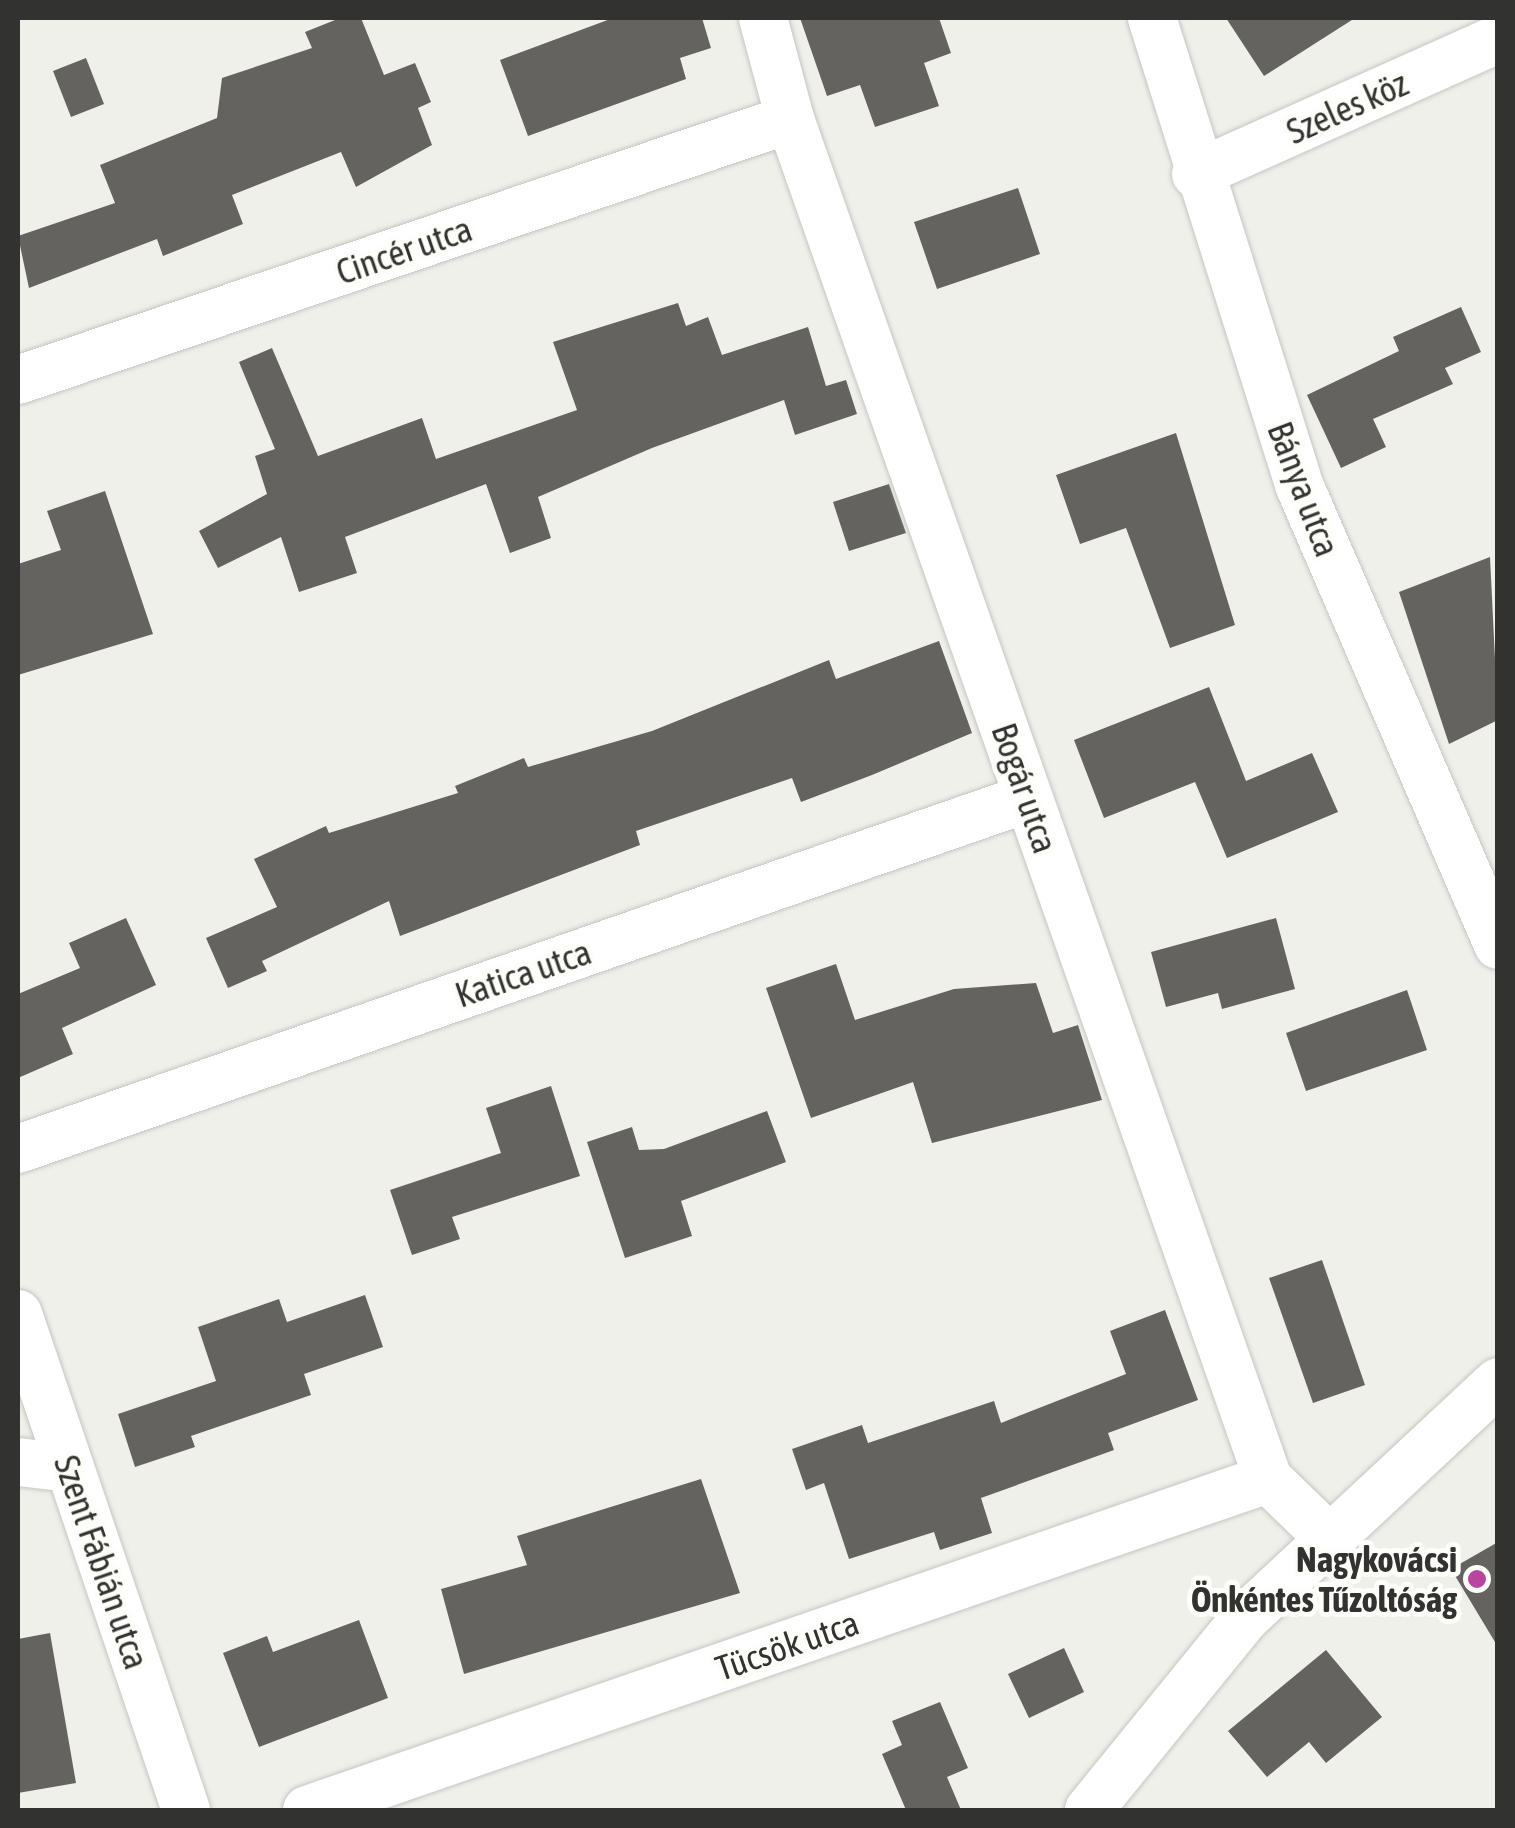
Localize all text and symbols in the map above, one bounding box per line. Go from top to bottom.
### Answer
street label: Szeles köz [1280,62,1414,152]
street label: Cincér utca [331,207,477,293]
street label: Bánya utca [1259,416,1349,562]
street label: Bogár utca [983,718,1067,858]
street label: Katica utca [450,930,596,1016]
street label: Szent Fábián utca [46,1450,158,1674]
place label: Nagykovácsi Önkéntes Tűzoltóság [1191,1538,1457,1620]
marker: Nagykovácsi Önkéntes Tűzoltóság [1466,1568,1488,1590]
street label: Tücsök utca [710,1601,864,1689]

